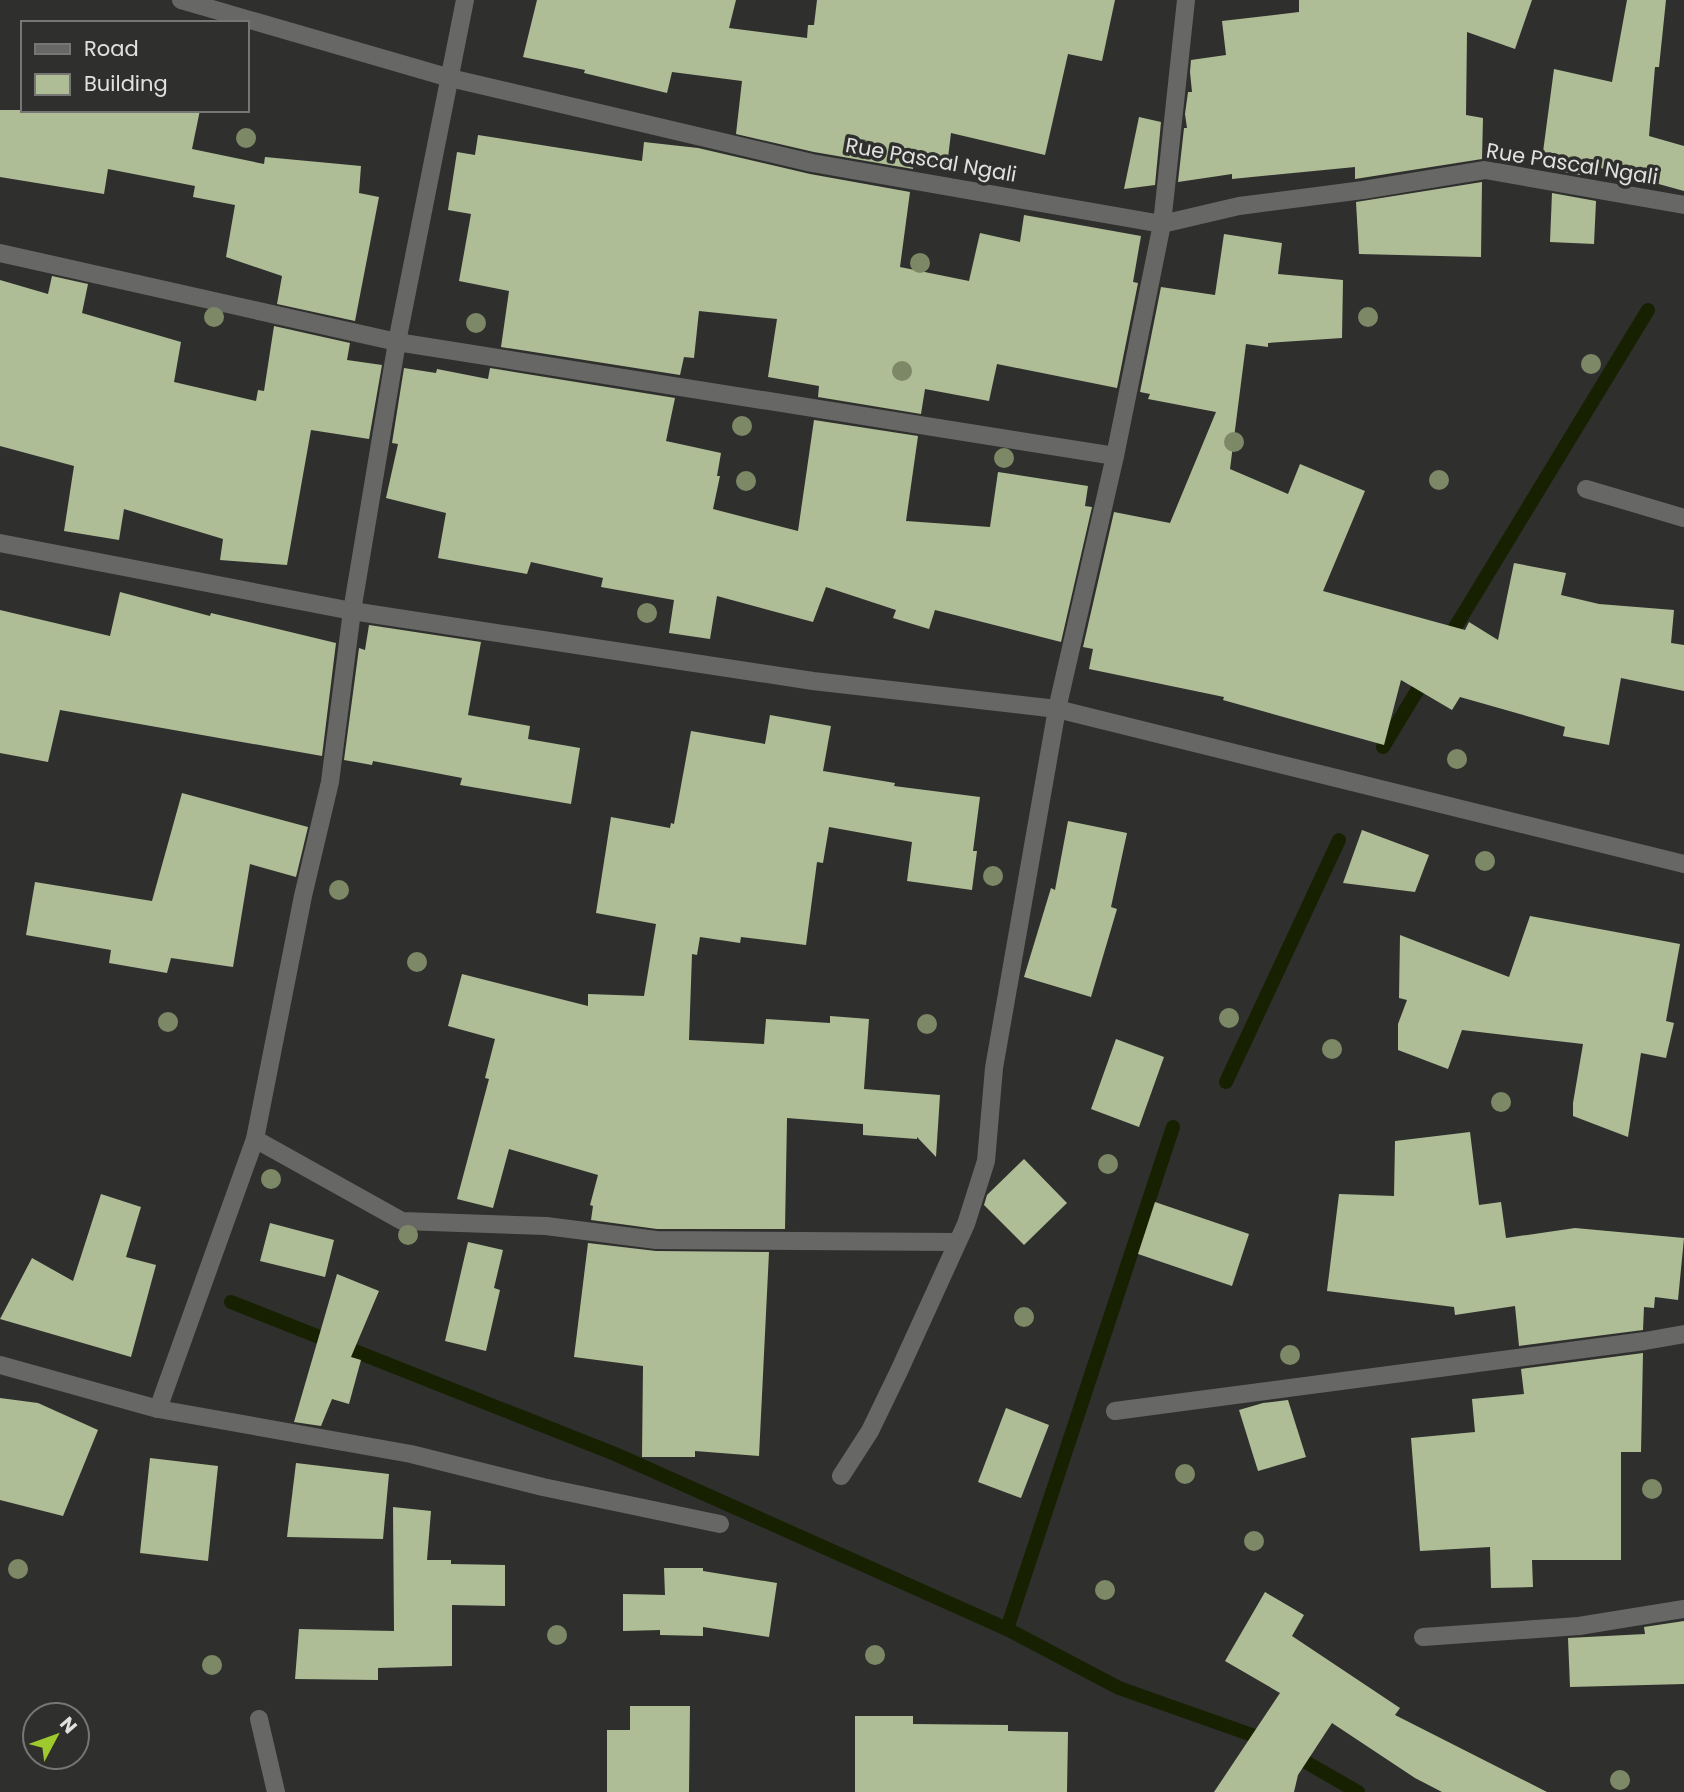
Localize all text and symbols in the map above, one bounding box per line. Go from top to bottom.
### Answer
legend [21,21,248,112]
text: Road [84,34,139,63]
text: Building [84,69,168,98]
street label: Rue Pascal Ngali [843,130,1019,189]
street label: Rue Pascal Ngali [1484,136,1660,191]
north arrow [21,1701,91,1771]
text: N [54,1711,83,1739]

